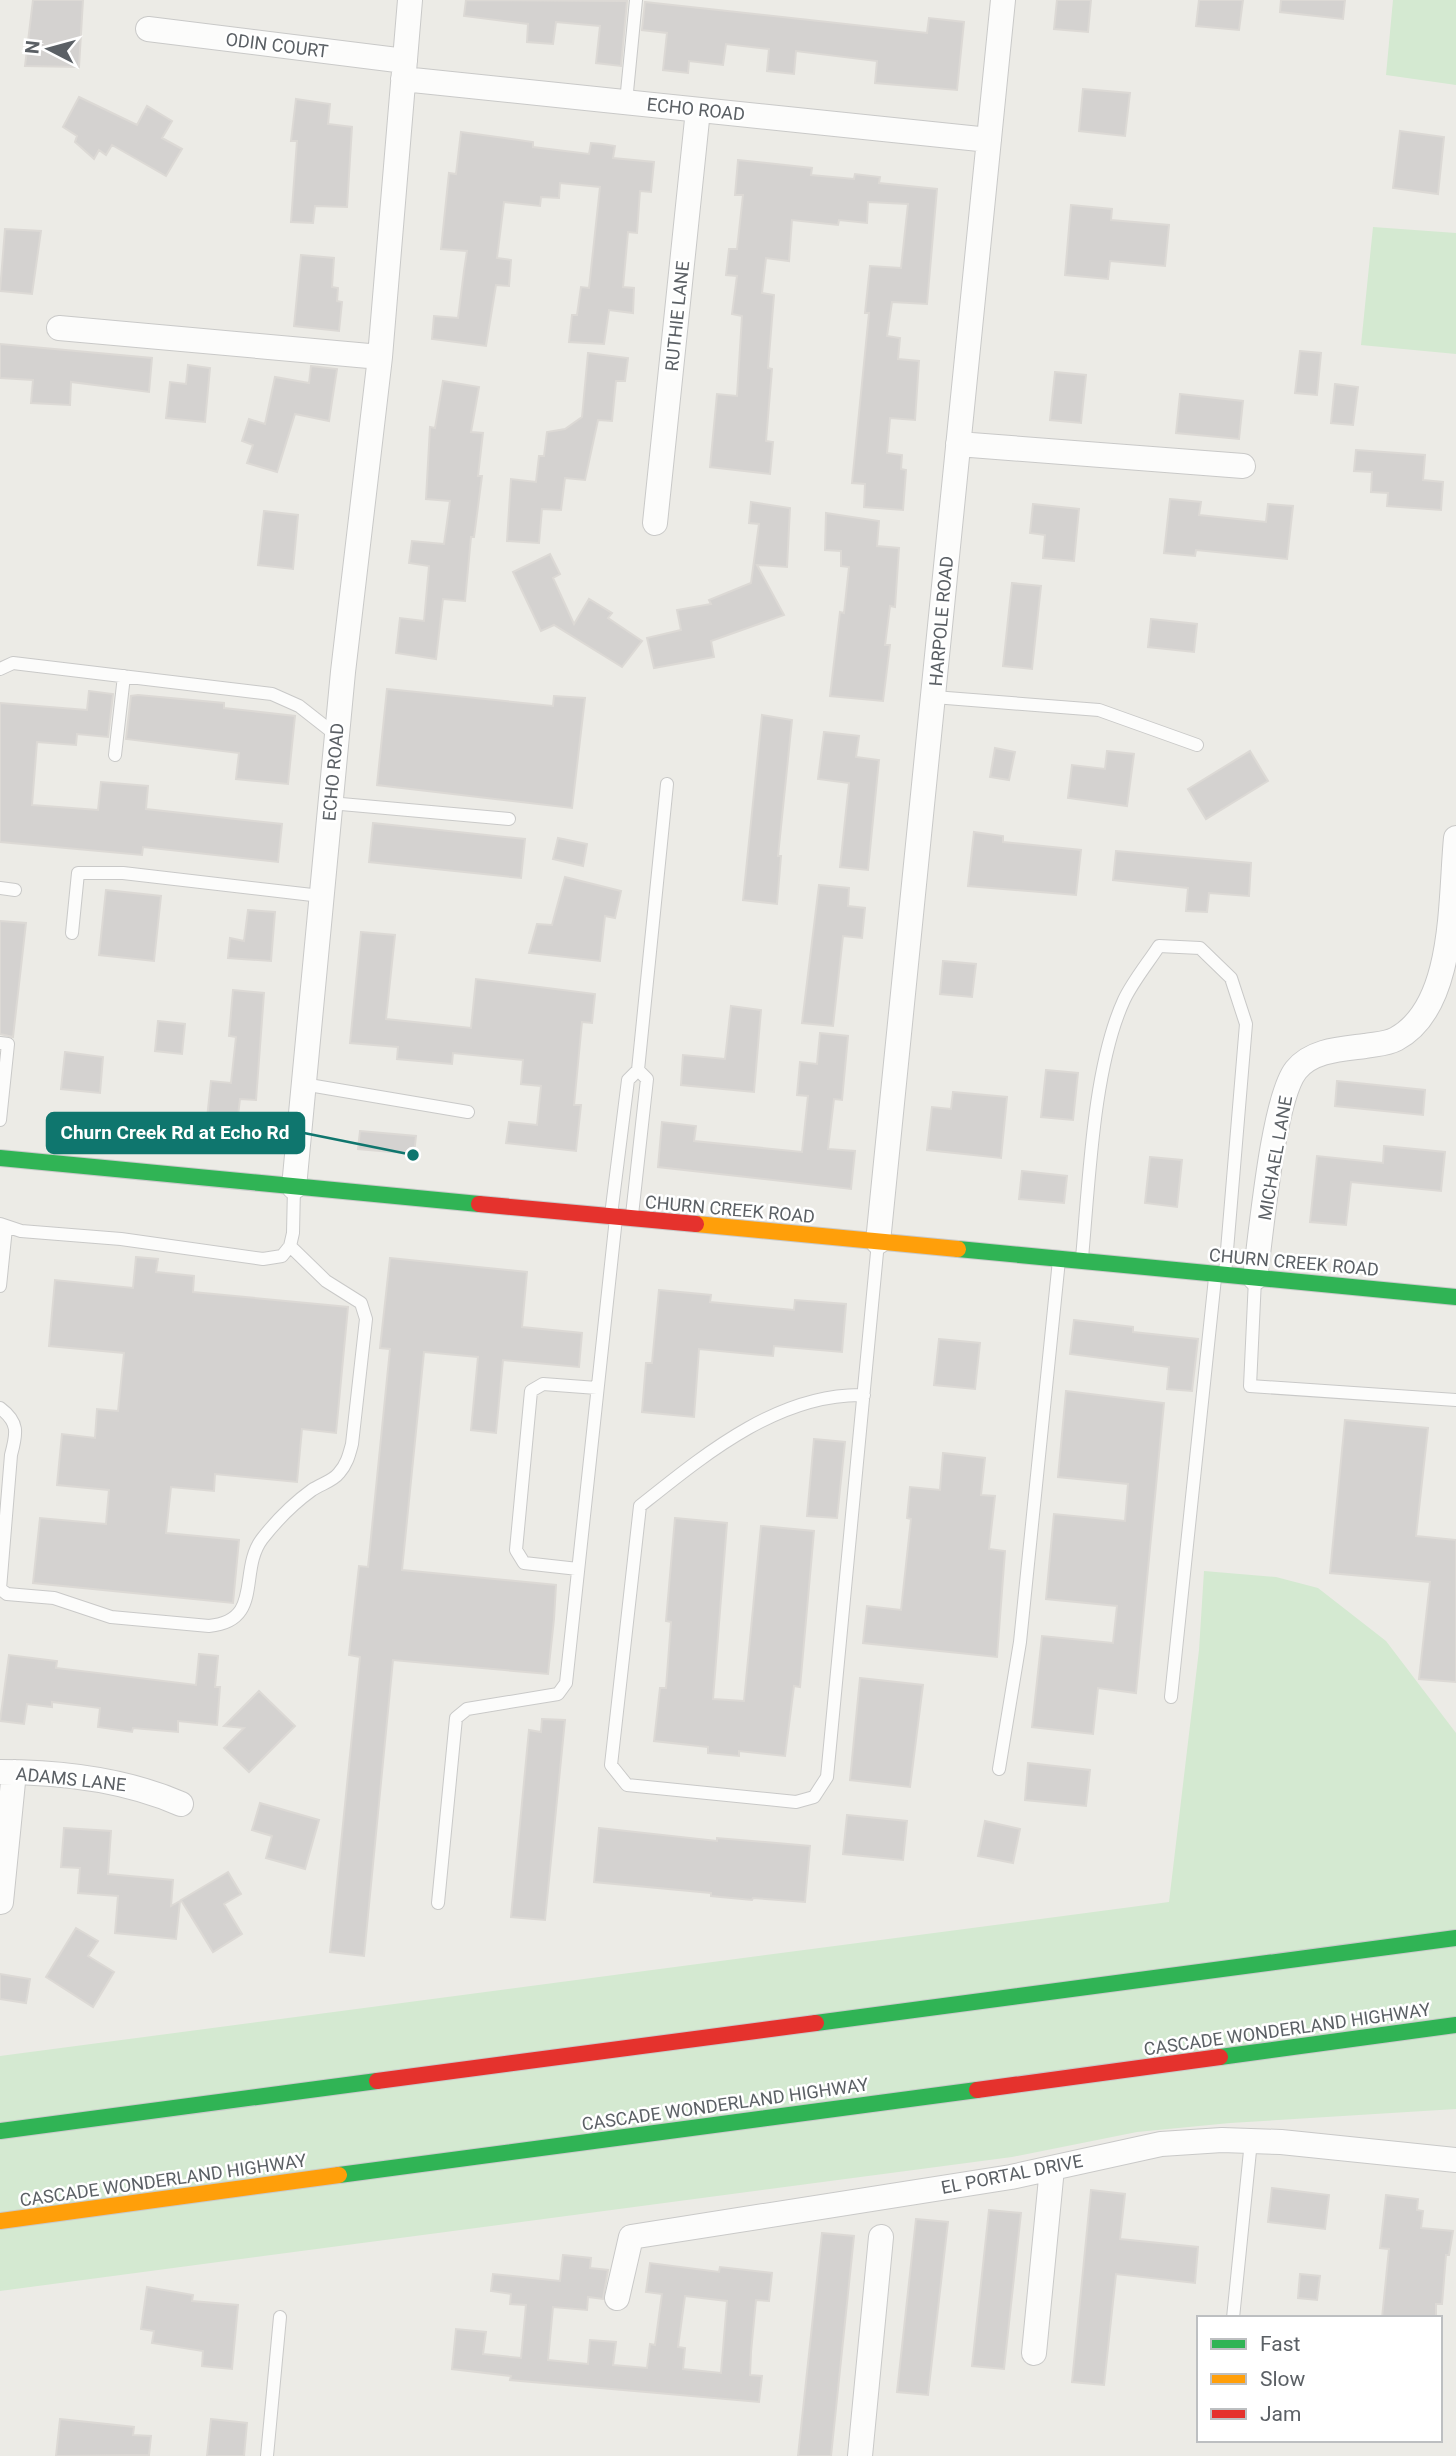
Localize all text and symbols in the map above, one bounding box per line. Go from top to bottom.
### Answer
north arrow [14,14,84,84]
street label: ODIN COURT [224,28,330,62]
text: N [20,39,45,55]
street label: ECHO ROAD [646,93,746,125]
street label: RUTHIE LANE [661,260,693,372]
street label: HARPOLE ROAD [925,555,957,687]
street label: ECHO ROAD [318,722,348,822]
street label: MICHAEL LANE [1254,1094,1296,1222]
callout: Churn Creek Rd at Echo Rd [47,1113,304,1153]
text: Churn Creek Rd at Echo Rd [61,1121,289,1144]
street label: CHURN CREEK ROAD [644,1191,816,1227]
street label: CHURN CREEK ROAD [1208,1244,1380,1280]
street label: ADAMS LANE [15,1763,127,1795]
street label: CASCADE WONDERLAND HIGHWAY [1142,1998,1432,2060]
street label: CASCADE WONDERLAND HIGHWAY [580,2073,870,2135]
street label: CASCADE WONDERLAND HIGHWAY [18,2149,308,2211]
street label: EL PORTAL DRIVE [939,2150,1085,2198]
legend [1197,2316,1442,2442]
text: Fast [1260,2332,1301,2356]
text: Slow [1260,2367,1306,2391]
text: Jam [1260,2402,1301,2426]

